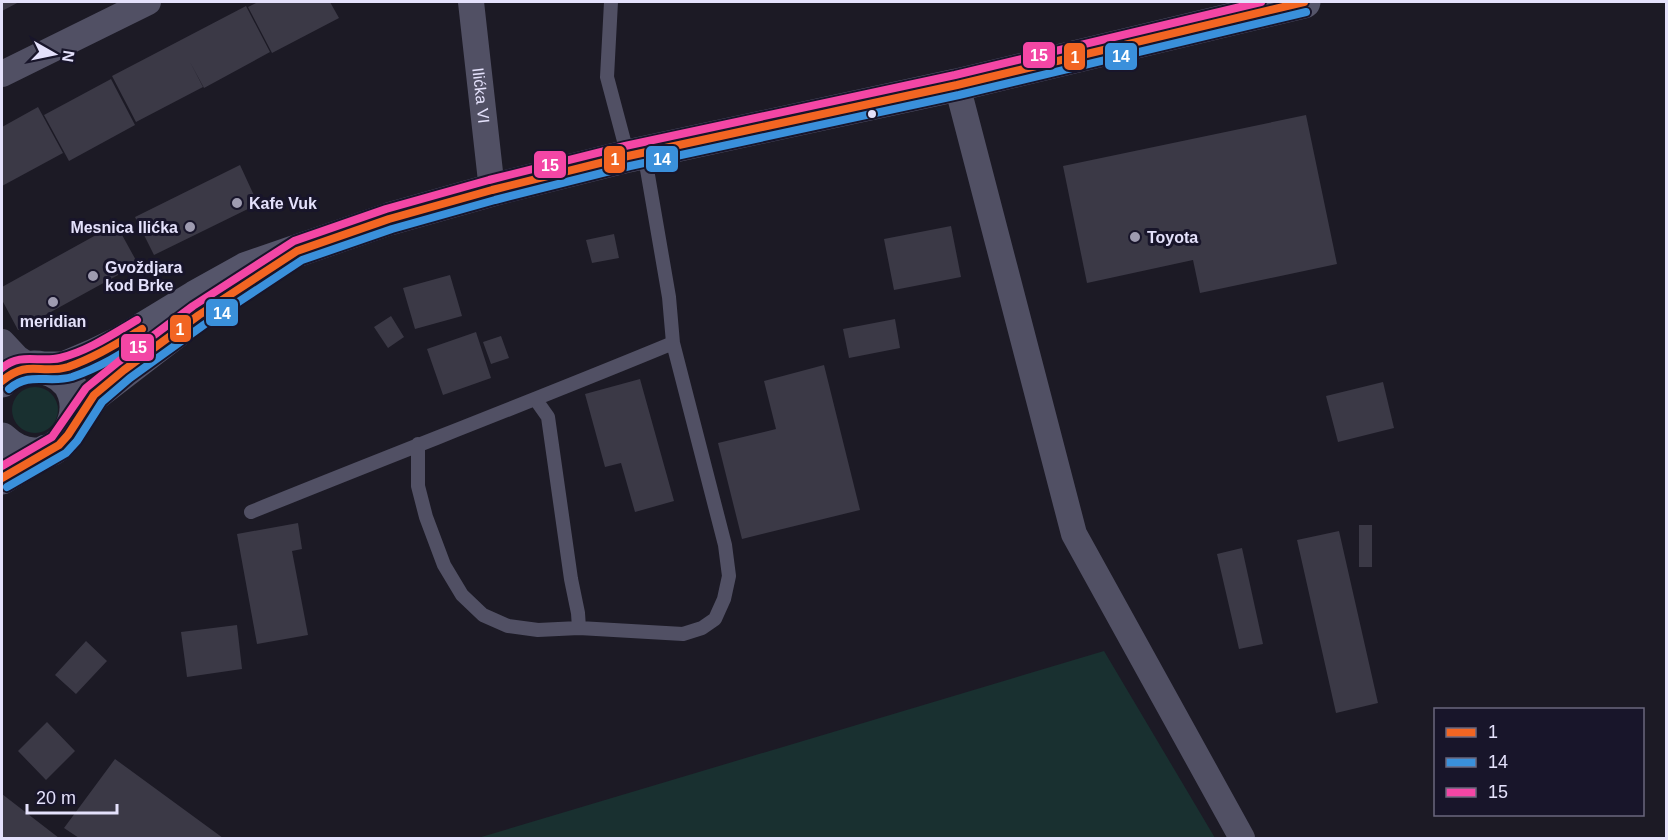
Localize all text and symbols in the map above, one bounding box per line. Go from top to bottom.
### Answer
north arrow [24,24,84,84]
line badge: 15 [1022,41,1056,69]
line badge: 1 [1063,42,1086,71]
line badge: 14 [1104,42,1138,71]
text: 15 [1030,47,1048,64]
text: 14 [1112,48,1130,65]
text: N [59,49,78,63]
text: 1 [1071,49,1080,66]
street label: Ilićka VI [469,67,492,124]
unlabelled marker [866,108,878,120]
line badge: 1 [603,145,626,174]
line badge: 14 [645,145,679,173]
line badge: 15 [533,150,567,179]
text: 1 [611,151,620,168]
text: 14 [653,151,671,168]
text: 15 [541,157,559,174]
place label: Kafe Vuk [249,195,317,212]
marker: Kafe Vuk [230,196,244,210]
place label: Mesnica Ilićka [70,219,178,236]
marker: Mesnica Ilićka [183,220,197,234]
place label: Toyota [1147,229,1198,246]
marker: Toyota [1128,230,1142,244]
place label: Gvoždjara kod Brke [105,259,182,294]
marker: Gvoždjara kod Brke [86,269,100,283]
marker: meridian [46,295,60,309]
line badge: 14 [205,298,239,327]
text: 14 [213,305,231,322]
place label: meridian [20,313,86,330]
line badge: 1 [169,314,192,343]
text: 1 [176,321,185,338]
line badge: 15 [120,333,155,362]
text: 15 [129,339,147,356]
legend [1434,708,1644,816]
text: 1 [1488,722,1498,742]
text: 14 [1488,752,1508,772]
scale bar [27,777,117,815]
text: 15 [1488,782,1508,802]
text: 20 m [36,788,76,808]

